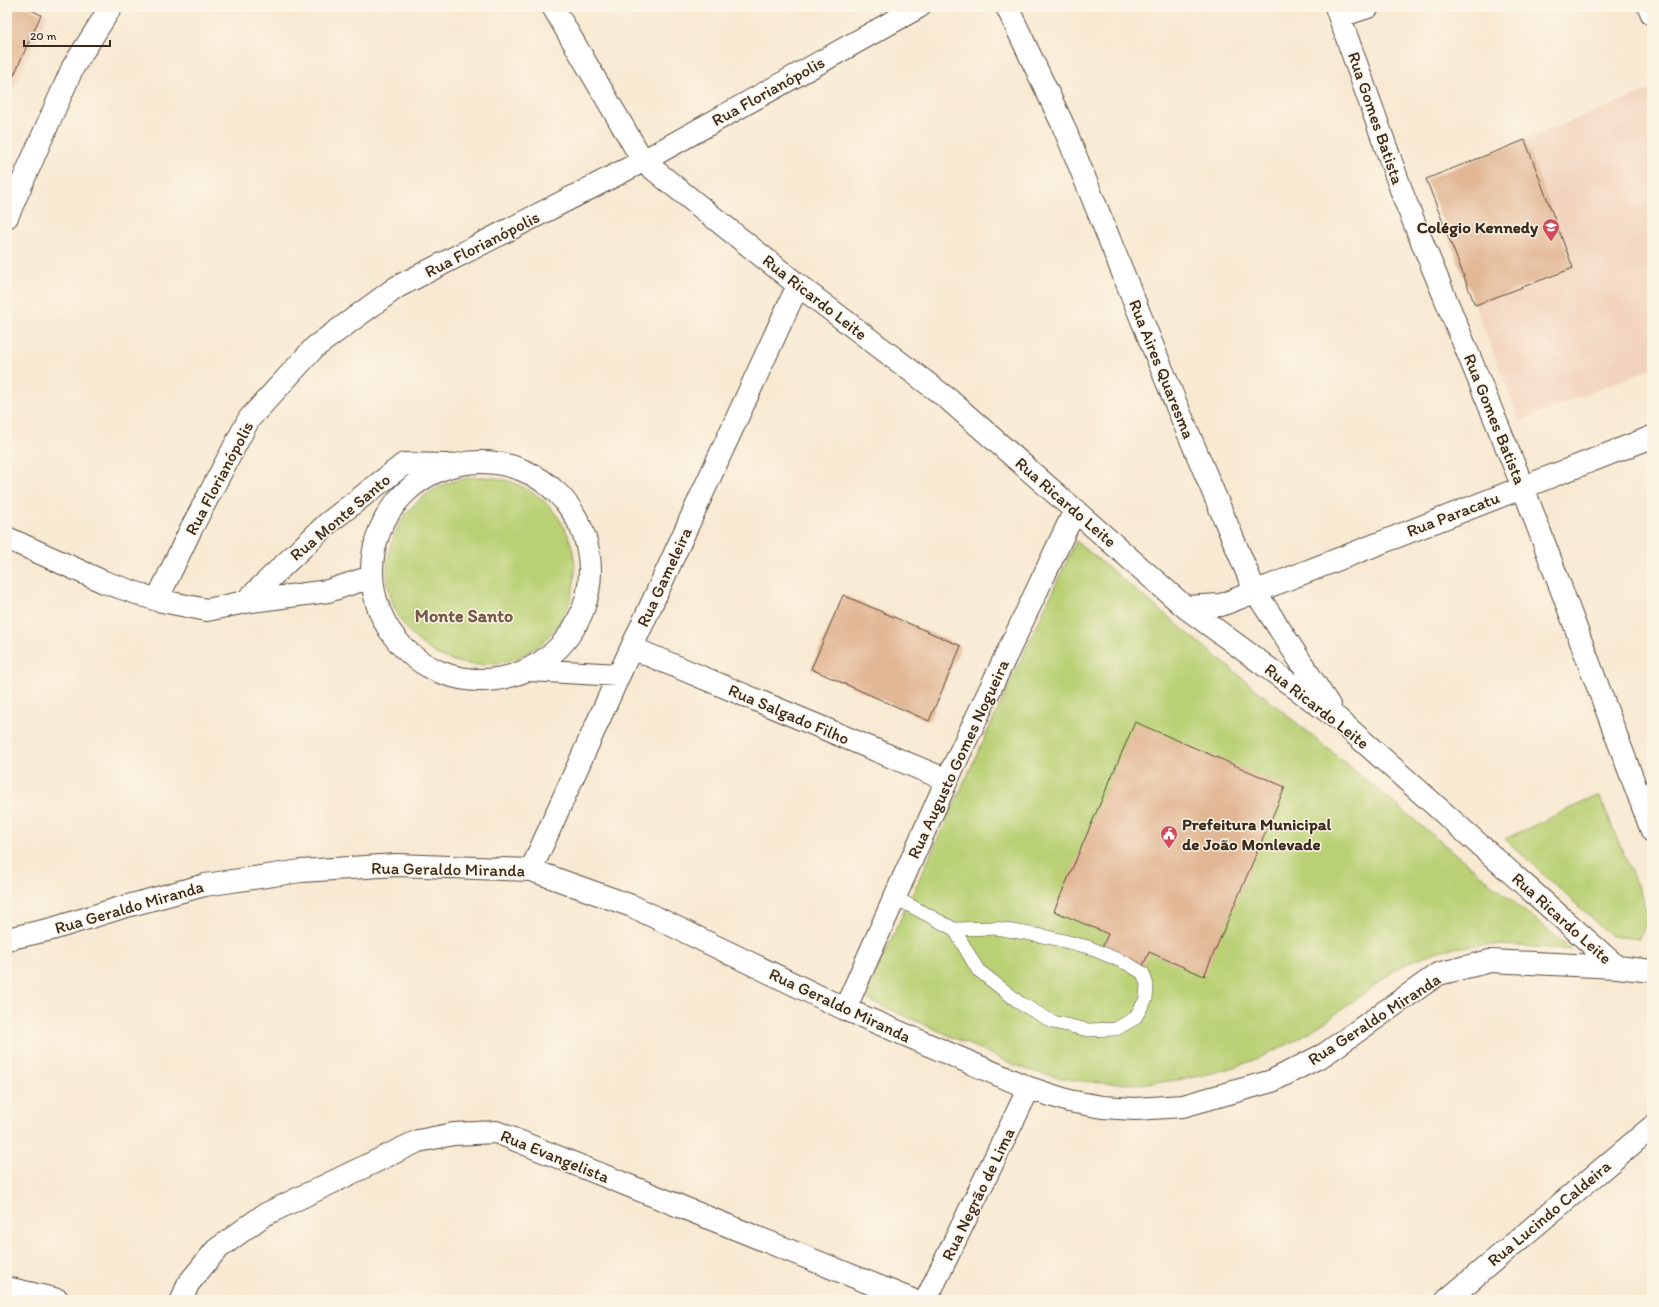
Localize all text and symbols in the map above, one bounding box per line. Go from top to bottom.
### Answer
scale bar [24,22,110,48]
text: 20 m [30,29,57,43]
street label: Rua Gomes Batista [1344,49,1408,187]
street label: Rua Florianópolis [708,52,828,130]
street label: Rua Florianópolis [421,206,543,282]
place label: Colégio Kennedy [1417,217,1539,238]
school or university icon: Colégio Kennedy [1541,217,1561,242]
street label: Rua Ricardo Leite [759,250,871,344]
street label: Rua Aires Quaresma [1125,297,1199,441]
street label: Rua Gomes Batista [1460,351,1530,487]
street label: Rua Florianópolis [181,418,257,538]
street label: Rua Ricardo Leite [1011,453,1121,551]
street label: Rua Monte Santo [286,469,394,565]
street label: Rua Paracatu [1404,487,1503,541]
street label: Rua Gameleira [632,524,696,630]
district label: Monte Santo [415,605,513,627]
street label: Rua Augusto Gomes Nogueira [903,656,1013,862]
street label: Rua Ricardo Leite [1261,659,1373,753]
street label: Rua Salgado Filho [725,679,853,749]
place label: Prefeitura Municipal de João Monlevade [1182,814,1331,854]
public building icon: Prefeitura Municipal de João Monlevade [1159,824,1179,849]
street label: Rua Geraldo Miranda [371,858,525,880]
street label: Rua Ricardo Leite [1508,868,1616,968]
street label: Rua Geraldo Miranda [52,876,206,938]
street label: Rua Geraldo Miranda [766,963,914,1047]
street label: Rua Geraldo Miranda [1304,969,1444,1069]
street label: Rua Negrão de Lima [937,1124,1019,1264]
street label: Rua Evangelista [498,1125,612,1187]
street label: Rua Lucindo Caldeira [1483,1156,1615,1270]

